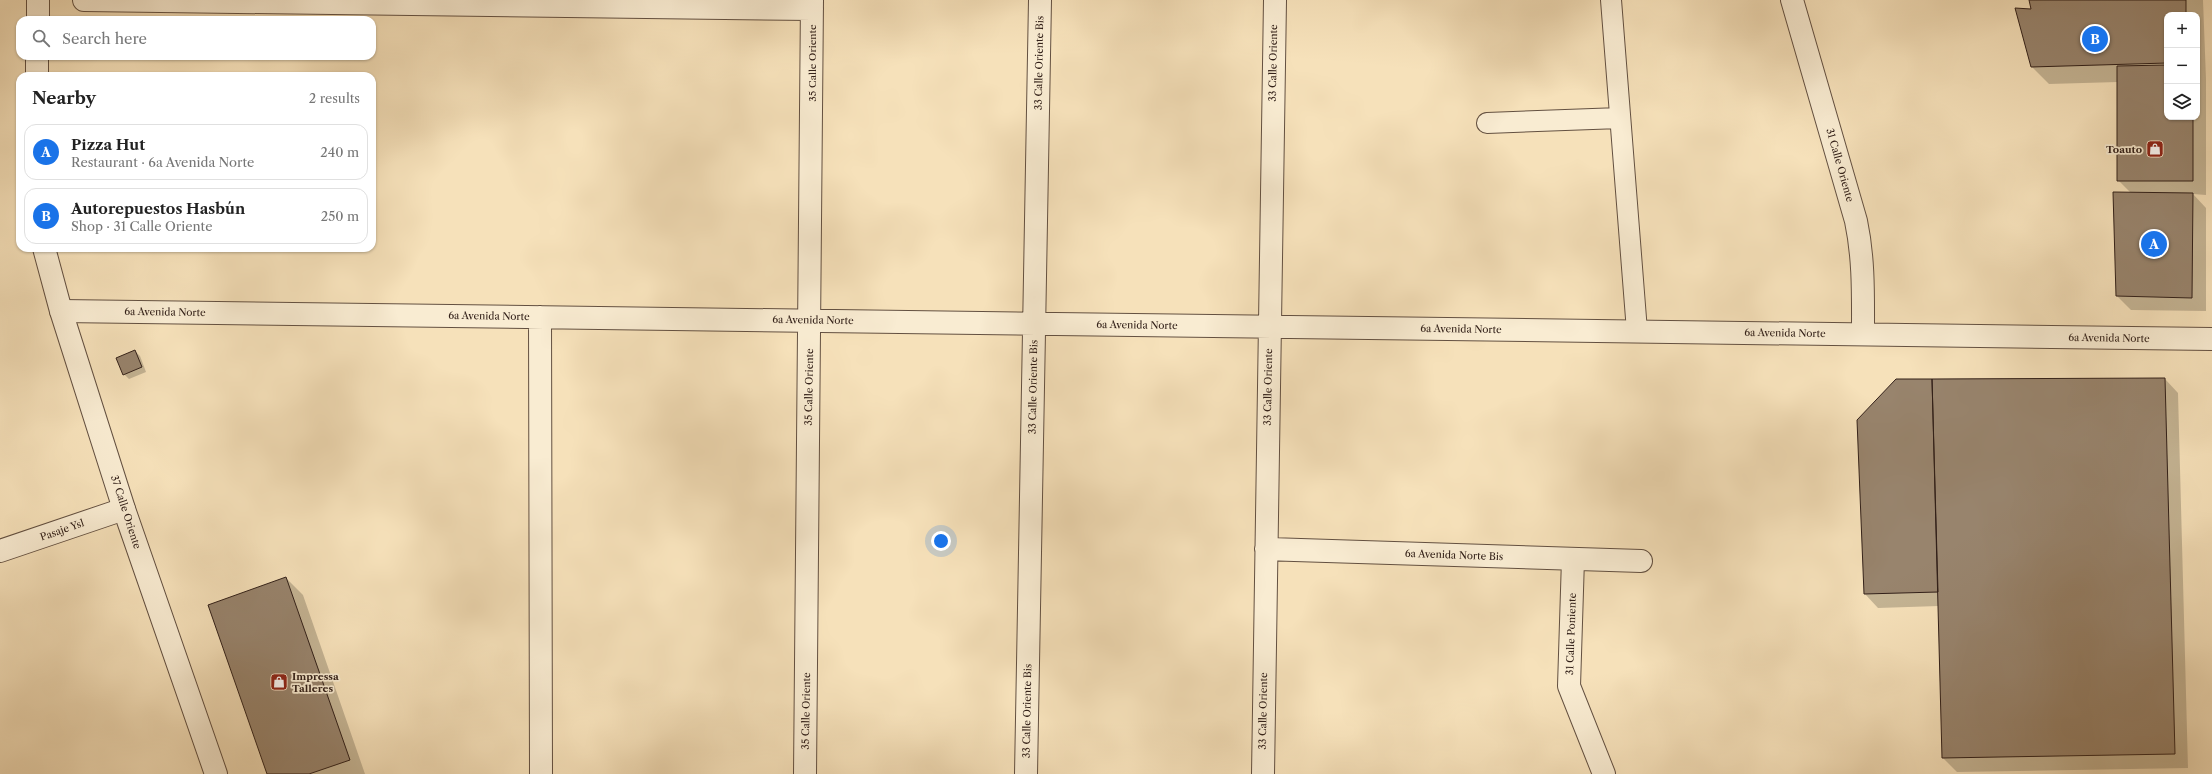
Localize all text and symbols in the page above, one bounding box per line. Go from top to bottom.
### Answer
map controls [2164,12,2200,120]
button: + [2164,12,2200,48]
search box [16,16,376,60]
street label: 33 Calle Oriente Bis [1032,16,1046,110]
street label: 35 Calle Oriente [806,24,819,102]
street label: 33 Calle Oriente [1266,24,1280,102]
pin: B [2082,24,2108,54]
icon: search [30,27,52,49]
text: Search here [62,29,147,48]
button: − [2164,48,2200,84]
button: layers [2164,84,2200,120]
text: Nearby [32,88,96,108]
text: 2 results [309,90,360,106]
street label: 31 Calle Oriente [1823,127,1857,204]
text: Pizza Hut [71,135,145,154]
shop icon: Toauto [2145,139,2165,159]
place label: Toauto [2106,143,2142,156]
text: A [41,144,51,160]
text: 240 m [320,144,359,160]
text: Restaurant · 6a Avenida Norte [71,154,254,170]
text: Autorepuestos Hasbún [71,199,245,218]
text: B [41,208,51,224]
text: 250 m [321,208,359,224]
text: Shop · 31 Calle Oriente [71,218,212,234]
pin: A [2141,229,2167,259]
street label: 6a Avenida Norte [124,305,206,319]
street label: 6a Avenida Norte [448,309,530,323]
street label: 6a Avenida Norte [772,313,854,327]
street label: 6a Avenida Norte [1096,318,1178,332]
street label: 6a Avenida Norte [1420,322,1502,336]
street label: 6a Avenida Norte [1744,326,1826,340]
street label: 6a Avenida Norte [2068,331,2150,345]
street label: 33 Calle Oriente Bis [1026,340,1040,434]
street label: 35 Calle Oriente [802,348,816,426]
street label: 33 Calle Oriente [1261,348,1275,426]
street label: 37 Calle Oriente [108,473,144,551]
street label: Pasaje Ysl [38,516,86,544]
your location [931,531,951,551]
street label: 6a Avenida Norte Bis [1405,547,1503,563]
street label: 31 Calle Poniente [1563,592,1579,675]
street label: 33 Calle Oriente Bis [1020,664,1034,758]
place label: Impressa Talleres [292,670,339,695]
shop icon: Impressa Talleres [269,672,289,692]
street label: 35 Calle Oriente [799,672,813,750]
street label: 33 Calle Oriente [1256,672,1270,750]

